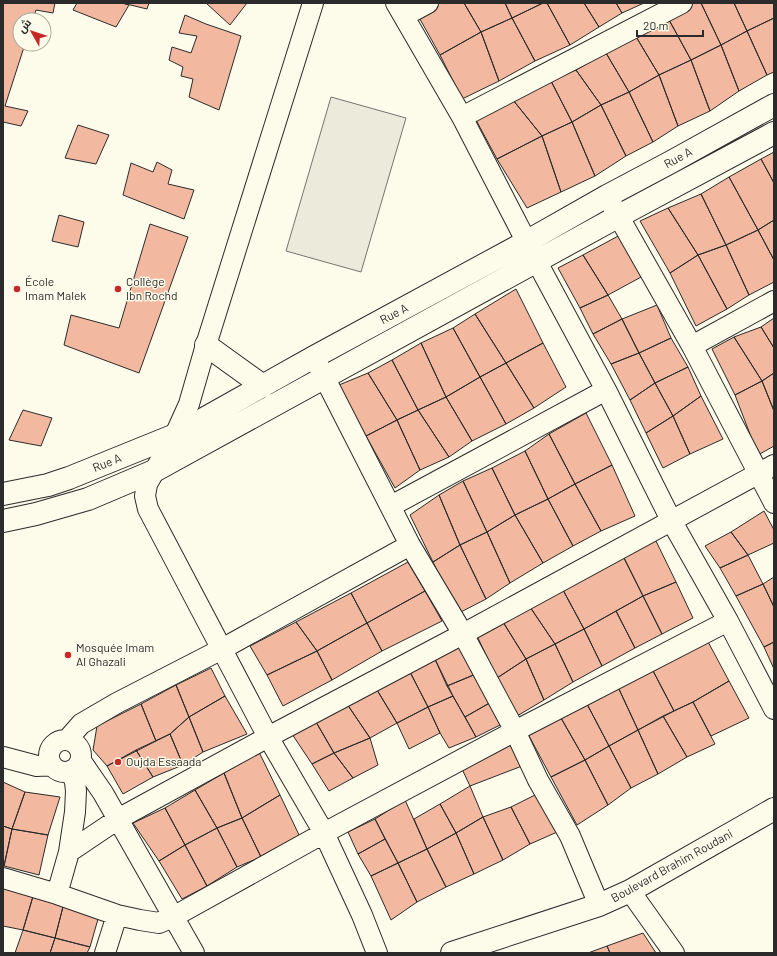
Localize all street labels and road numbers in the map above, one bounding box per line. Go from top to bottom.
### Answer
street label: Rue A [661,144,694,170]
street label: Rue A [377,300,410,326]
street label: Rue A [90,450,123,474]
street label: Boulevard Brahim Roudani [608,826,735,904]

